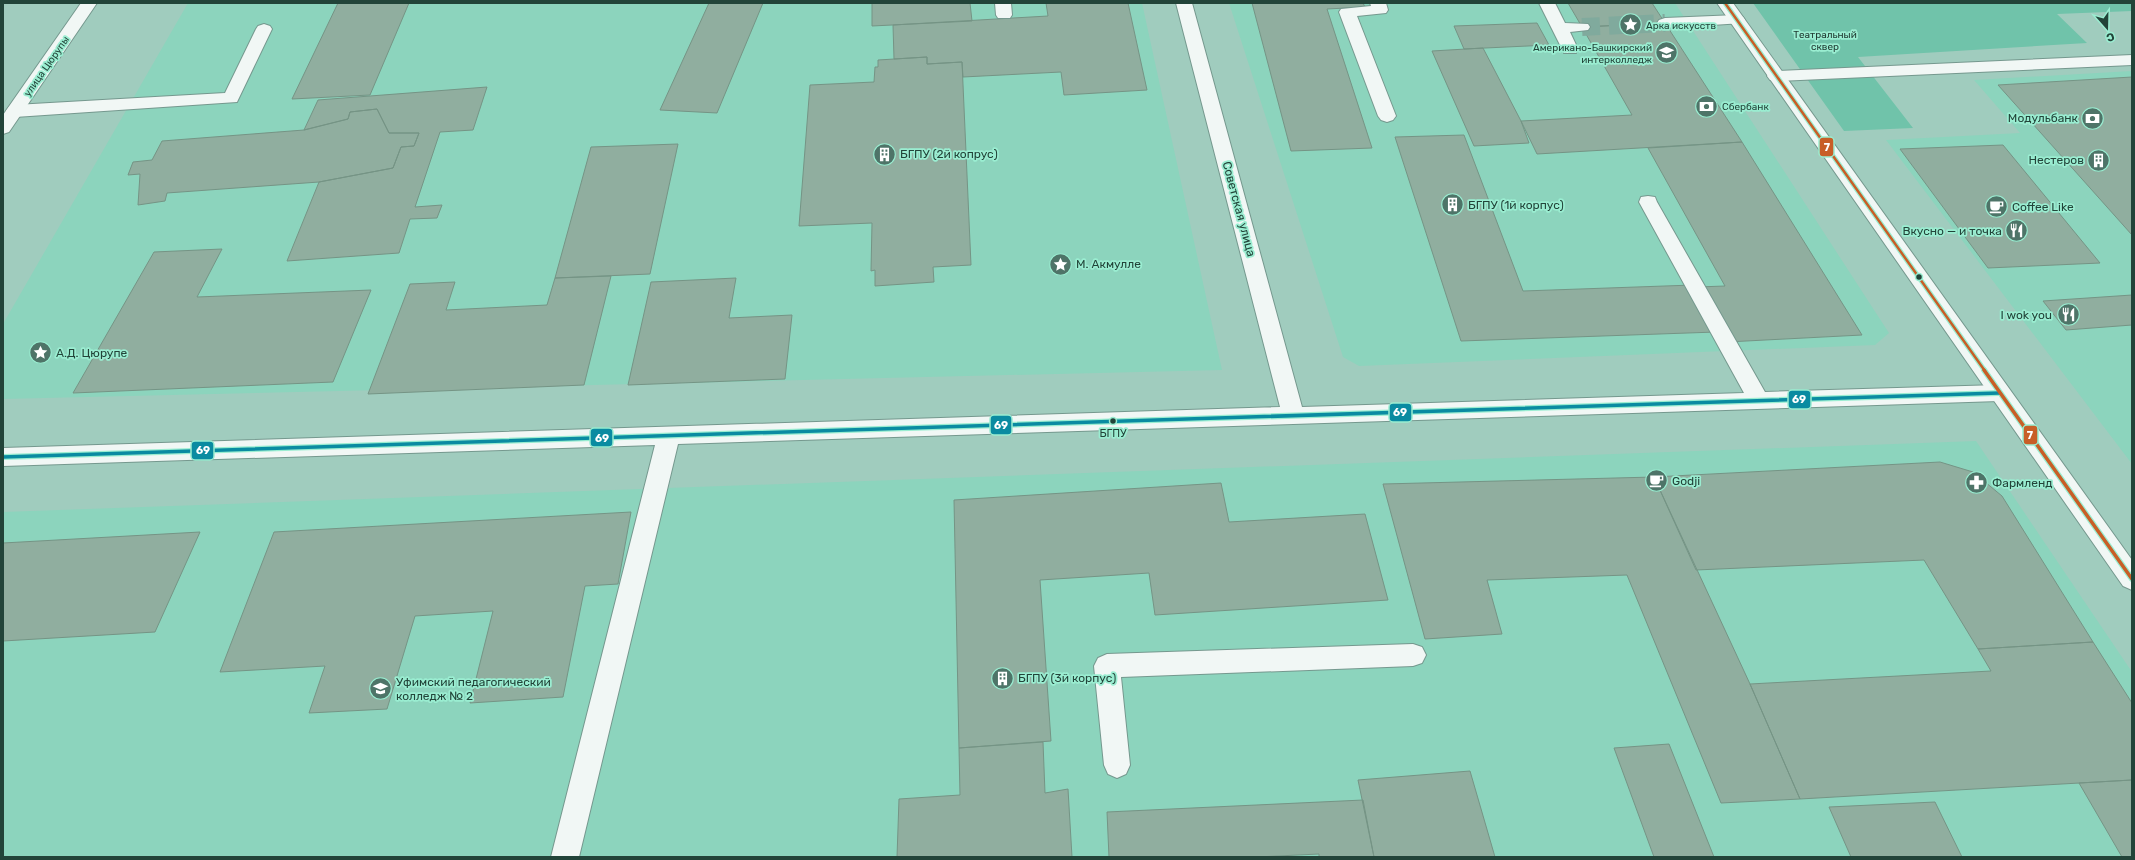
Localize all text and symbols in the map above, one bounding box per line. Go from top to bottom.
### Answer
north arrow [2087,8,2127,48]
place icon: Арка искусств [1618,12,1644,38]
place label: Арка искусств [1646,20,1716,32]
park label: Театральный сквер [1793,29,1857,53]
text: С [2104,29,2116,44]
street label: улица Цюрупы [22,34,72,99]
school or university icon: Американо-Башкирский интерколледж [1654,40,1680,66]
place label: Американо-Башкирский интерколледж [1533,42,1652,66]
bank icon: Сбербанк [1694,93,1720,119]
place label: Сбербанк [1722,101,1769,113]
bank icon: Модульбанк [2080,105,2106,131]
place label: Модульбанк [2008,111,2079,125]
line badge: 7 [1819,137,1834,157]
building icon: БГПУ (2й копрус) [872,141,898,167]
text: 7 [1824,141,1831,154]
place label: БГПУ (2й копрус) [900,147,998,161]
building icon: Нестеров [2086,147,2112,173]
place label: Нестеров [2028,153,2084,167]
street label: Советская улица [1220,160,1258,258]
building icon: БГПУ (1й корпус) [1440,192,1466,218]
cafe icon: Coffee Like [1983,194,2009,220]
place label: БГПУ (1й корпус) [1468,198,1564,212]
place label: Coffee Like [2012,200,2074,214]
restaurant icon: Вкусно — и точка [2004,218,2030,244]
place label: Вкусно — и точка [1902,224,2002,238]
place icon: М. Акмулле [1047,251,1073,277]
place label: М. Акмулле [1076,257,1141,271]
unlabelled marker [1914,272,1924,282]
restaurant icon: I wok you [2055,302,2081,328]
place label: I wok you [2000,308,2052,322]
place icon: А.Д. Цюрупе [28,340,54,366]
place label: А.Д. Цюрупе [56,346,127,360]
line badge: 69 [1788,390,1811,409]
text: 69 [1792,393,1806,406]
line badge: 69 [1389,403,1412,422]
text: 69 [1393,406,1407,419]
line badge: 69 [990,415,1012,435]
marker: БГПУ [1108,416,1118,426]
text: 69 [994,419,1008,432]
line badge: 7 [2023,425,2038,445]
place label: БГПУ [1099,427,1127,440]
line badge: 69 [590,428,613,447]
text: 7 [2027,429,2034,442]
text: 69 [595,432,609,445]
line badge: 69 [191,441,214,460]
text: 69 [196,444,210,457]
cafe icon: Godji [1644,468,1670,494]
pharmacy icon: Фармленд [1964,470,1990,496]
place label: Godji [1672,474,1700,488]
place label: Фармленд [1992,476,2052,490]
building icon: БГПУ (3й корпус) [989,665,1015,691]
place label: БГПУ (3й корпус) [1018,671,1116,685]
place label: Уфимский педагогический колледж № 2 [396,675,551,703]
school or university icon: Уфимский педагогический колледж № 2 [367,676,393,702]

